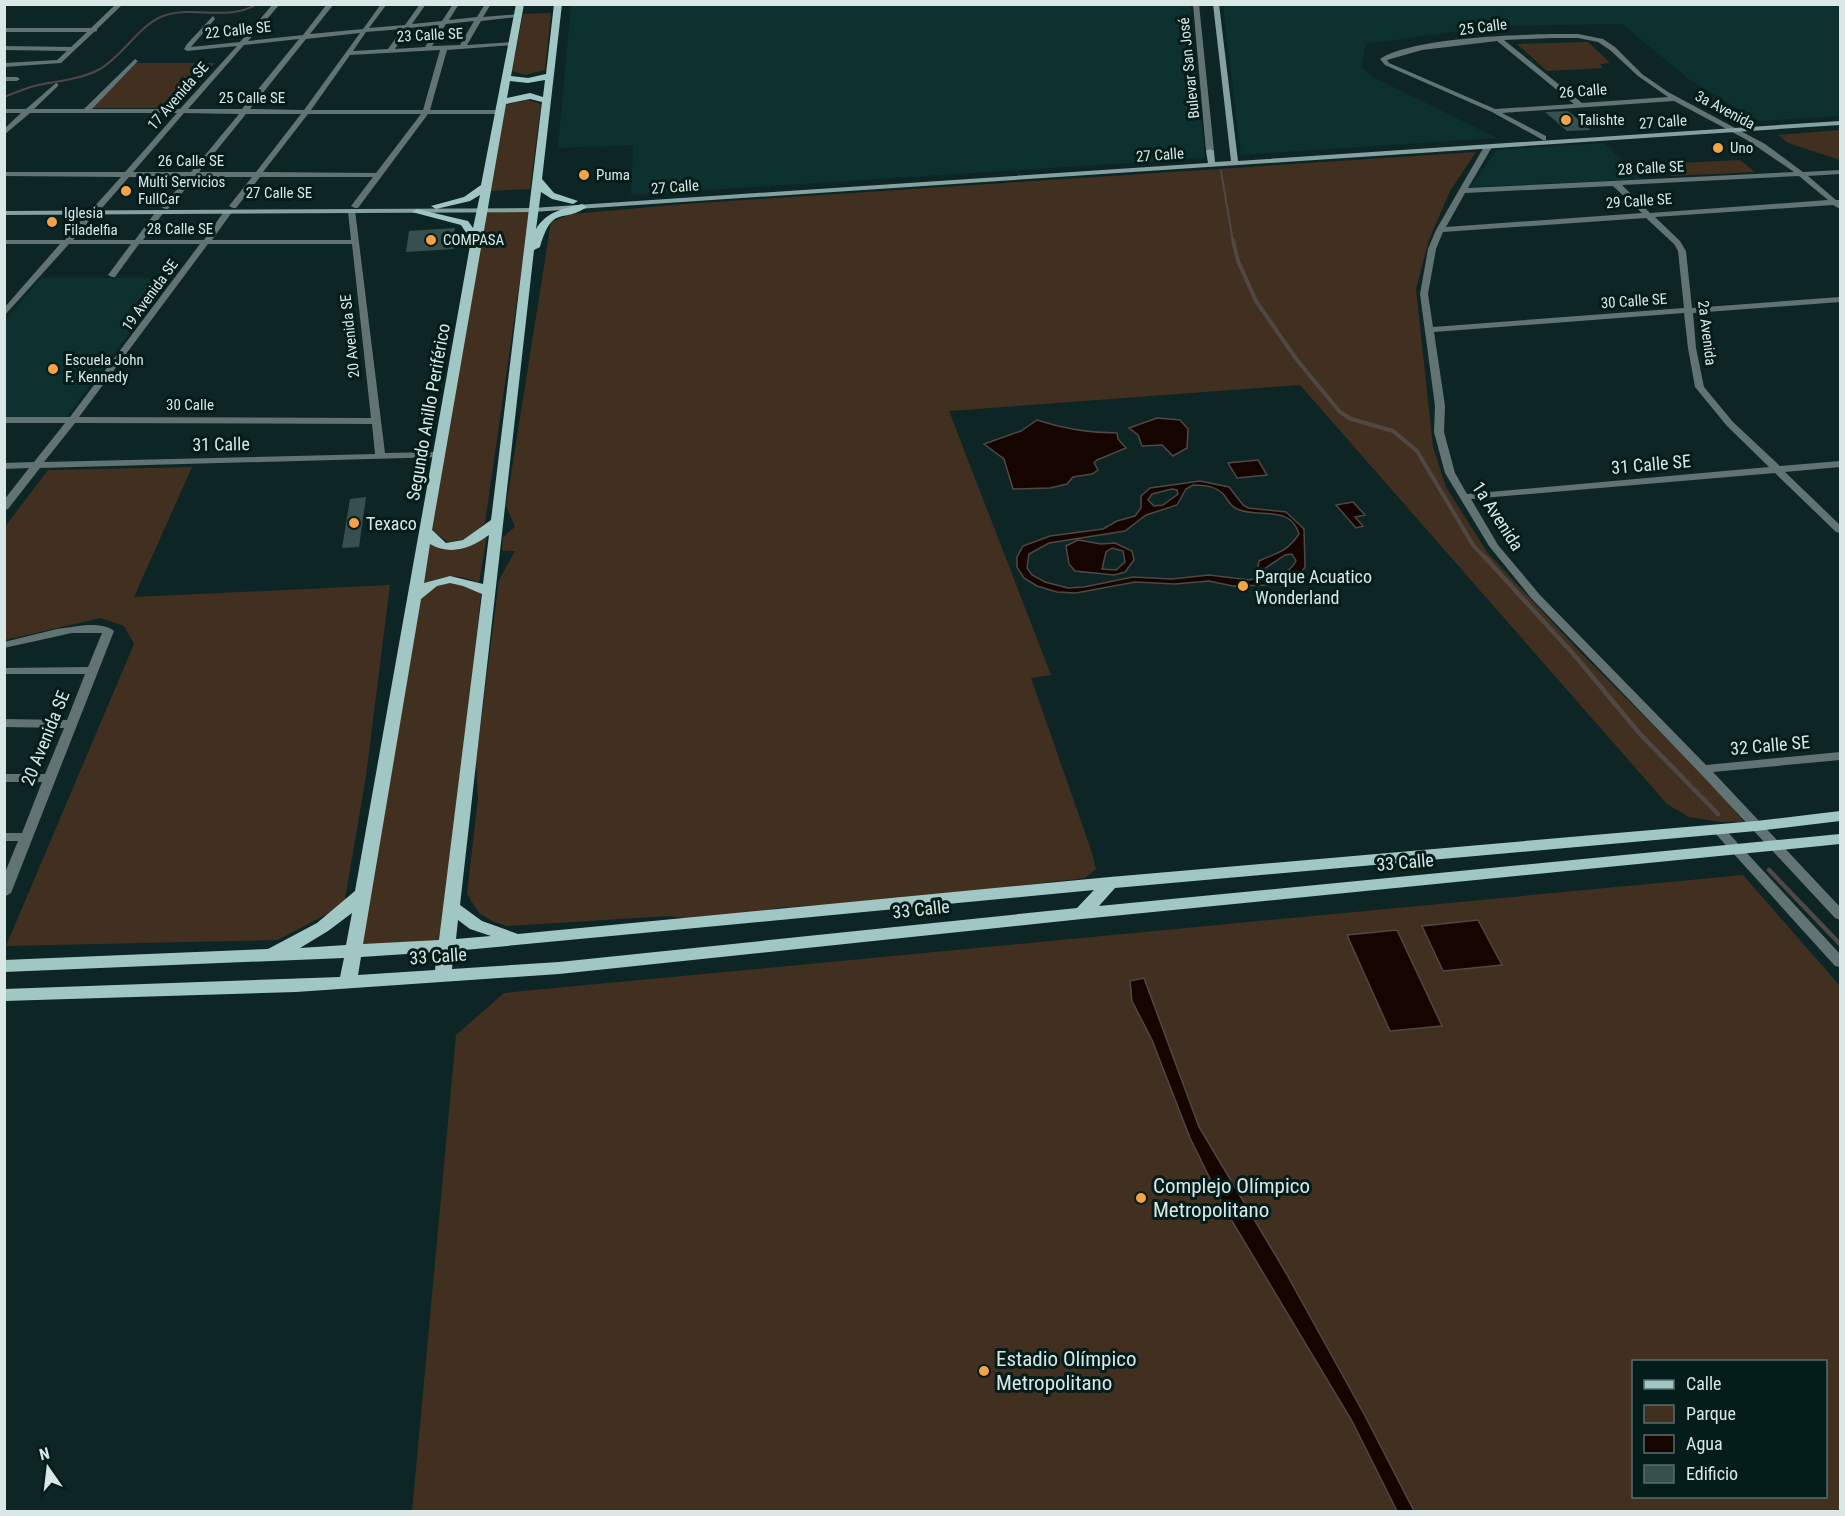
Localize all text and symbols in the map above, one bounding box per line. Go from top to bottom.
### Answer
street label: 25 Calle [1458,15,1508,39]
street label: Bulevar San José [1175,17,1203,119]
street label: 22 Calle SE [204,18,272,42]
street label: 23 Calle SE [396,24,464,46]
street label: 17 Avenida SE [144,58,212,134]
street label: 26 Calle [1559,80,1607,102]
street label: 3a Avenida [1692,87,1758,133]
street label: 25 Calle SE [219,89,285,107]
place label: Talishte [1578,111,1625,129]
street label: 27 Calle [1639,111,1687,133]
marker: Talishte [1559,113,1573,127]
place label: Uno [1730,139,1753,157]
marker: Uno [1711,141,1725,155]
street label: 27 Calle [1136,144,1184,166]
street label: 26 Calle SE [158,152,224,170]
street label: 28 Calle SE [1617,157,1685,179]
place label: Puma [596,166,630,184]
marker: Puma [577,168,591,182]
place label: Multi Servicios FullCar [138,173,226,208]
street label: 27 Calle [651,176,699,198]
marker: Multi Servicios FullCar [119,184,133,198]
street label: 27 Calle SE [246,184,312,202]
street label: 29 Calle SE [1605,190,1673,212]
place label: Iglesia Filadelfia [64,204,118,239]
marker: Iglesia Filadelfia [45,215,59,229]
street label: 28 Calle SE [147,220,213,238]
place label: COMPASA [443,231,505,249]
marker: COMPASA [424,233,438,247]
street label: 19 Avenida SE [118,256,182,334]
street label: 30 Calle SE [1600,290,1668,312]
street label: 20 Avenida SE [337,293,363,379]
street label: 2a Avenida [1694,300,1720,366]
street label: Segundo Anillo Periférico [402,322,454,502]
place label: Escuela John F. Kennedy [65,351,144,386]
marker: Escuela John F. Kennedy [46,362,60,376]
street label: 30 Calle [166,396,214,414]
street label: 31 Calle [192,433,250,455]
street label: 31 Calle SE [1610,450,1692,478]
street label: 1a Avenida [1468,478,1528,554]
place label: Texaco [366,513,417,534]
marker: Texaco [347,516,361,530]
place label: Parque Acuatico Wonderland [1255,566,1372,608]
marker: Parque Acuatico Wonderland [1236,579,1250,593]
street label: 20 Avenida SE [16,687,74,789]
street label: 32 Calle SE [1729,731,1811,759]
street label: 33 Calle [1375,849,1435,875]
street label: 33 Calle [891,896,951,922]
street label: 33 Calle [409,944,467,968]
place label: Complejo Olímpico Metropolitano [1153,1174,1310,1222]
marker: Complejo Olímpico Metropolitano [1134,1191,1148,1205]
place label: Estadio Olímpico Metropolitano [996,1347,1137,1395]
legend [1632,1360,1827,1498]
marker: Estadio Olímpico Metropolitano [977,1364,991,1378]
text: Calle [1686,1373,1722,1394]
text: Parque [1686,1403,1736,1424]
text: Agua [1686,1433,1723,1454]
north arrow [18,1438,78,1498]
text: N [37,1444,52,1464]
text: Edificio [1686,1463,1738,1484]

